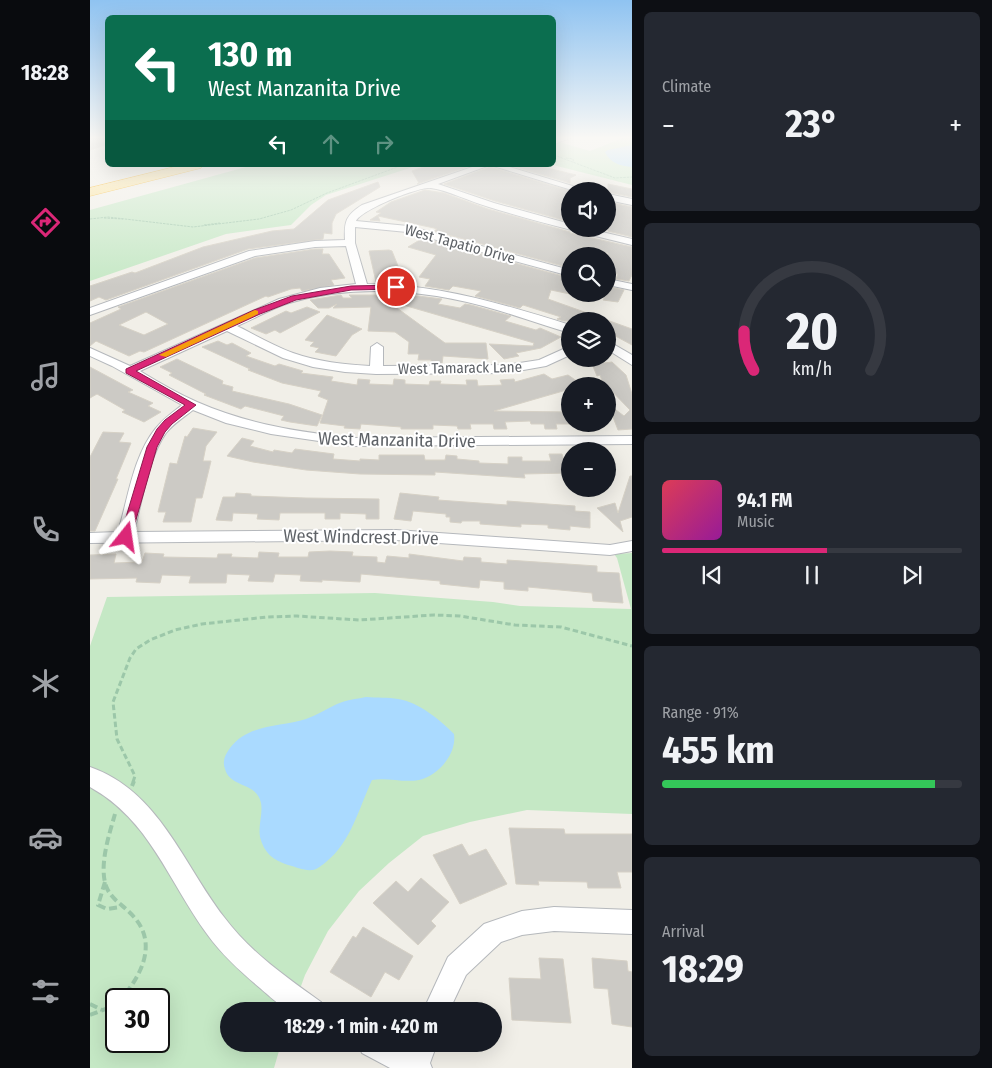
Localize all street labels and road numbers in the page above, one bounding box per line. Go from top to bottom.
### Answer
street label: West Tapatio Drive [403,221,517,267]
street label: West Tamarack Lane [398,358,522,378]
street label: West Manzanita Drive [318,428,476,452]
street label: West Windcrest Drive [283,525,439,549]

